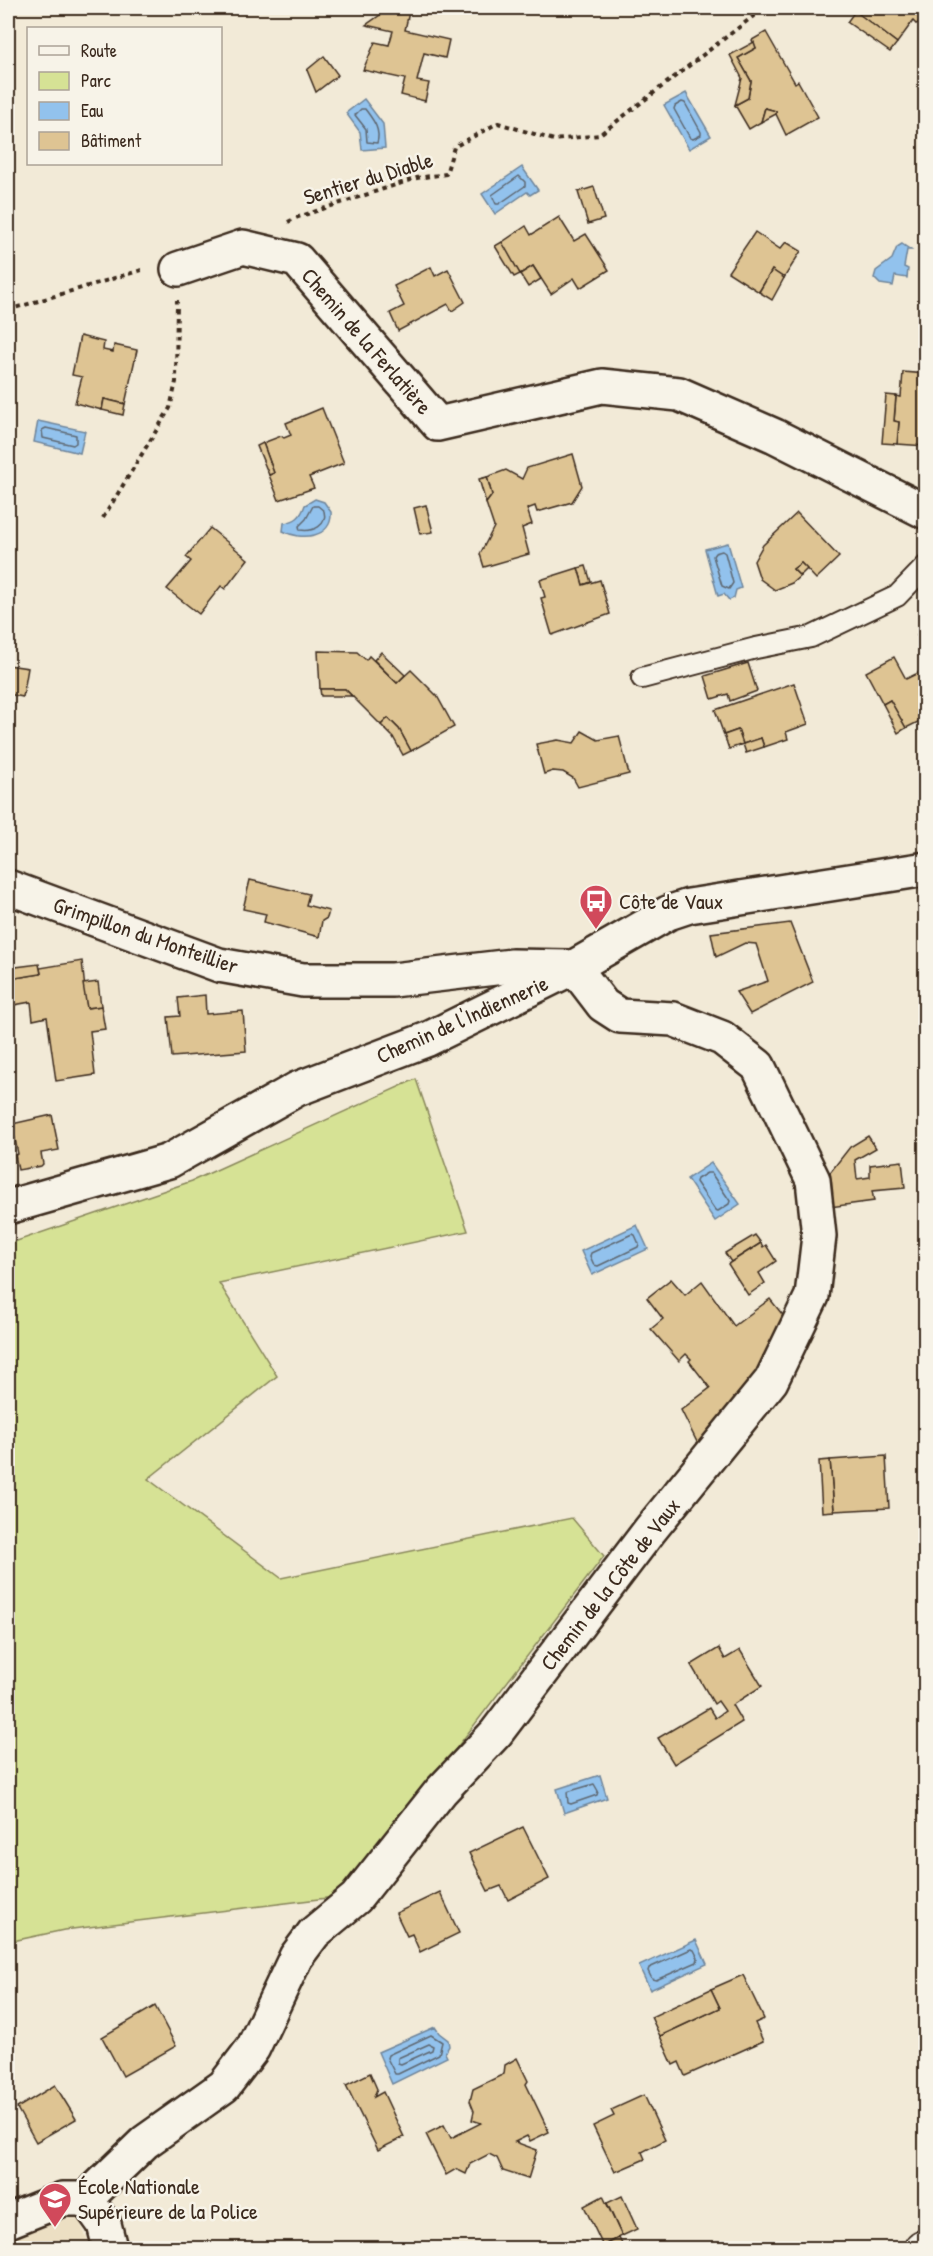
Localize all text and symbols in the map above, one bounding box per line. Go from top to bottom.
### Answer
legend [27,27,222,165]
text: Route [81,38,117,63]
text: Parc [81,68,111,93]
text: Eau [81,98,103,123]
text: Bâtiment [81,128,142,153]
street label: Sentier du Diable [300,144,437,212]
street label: Chemin de la Ferlatière [295,261,439,421]
bus stop icon: Côte de Vaux [578,883,614,930]
place label: Côte de Vaux [619,886,723,916]
street label: Grimpillon du Monteillier [49,889,243,981]
street label: Chemin de l'Indiennerie [371,968,553,1070]
street label: Chemin de la Côte de Vaux [533,1492,687,1676]
place label: École Nationale Supérieure de la Police [78,2171,258,2226]
school or university icon: École Nationale Supérieure de la Police [37,2181,73,2228]

